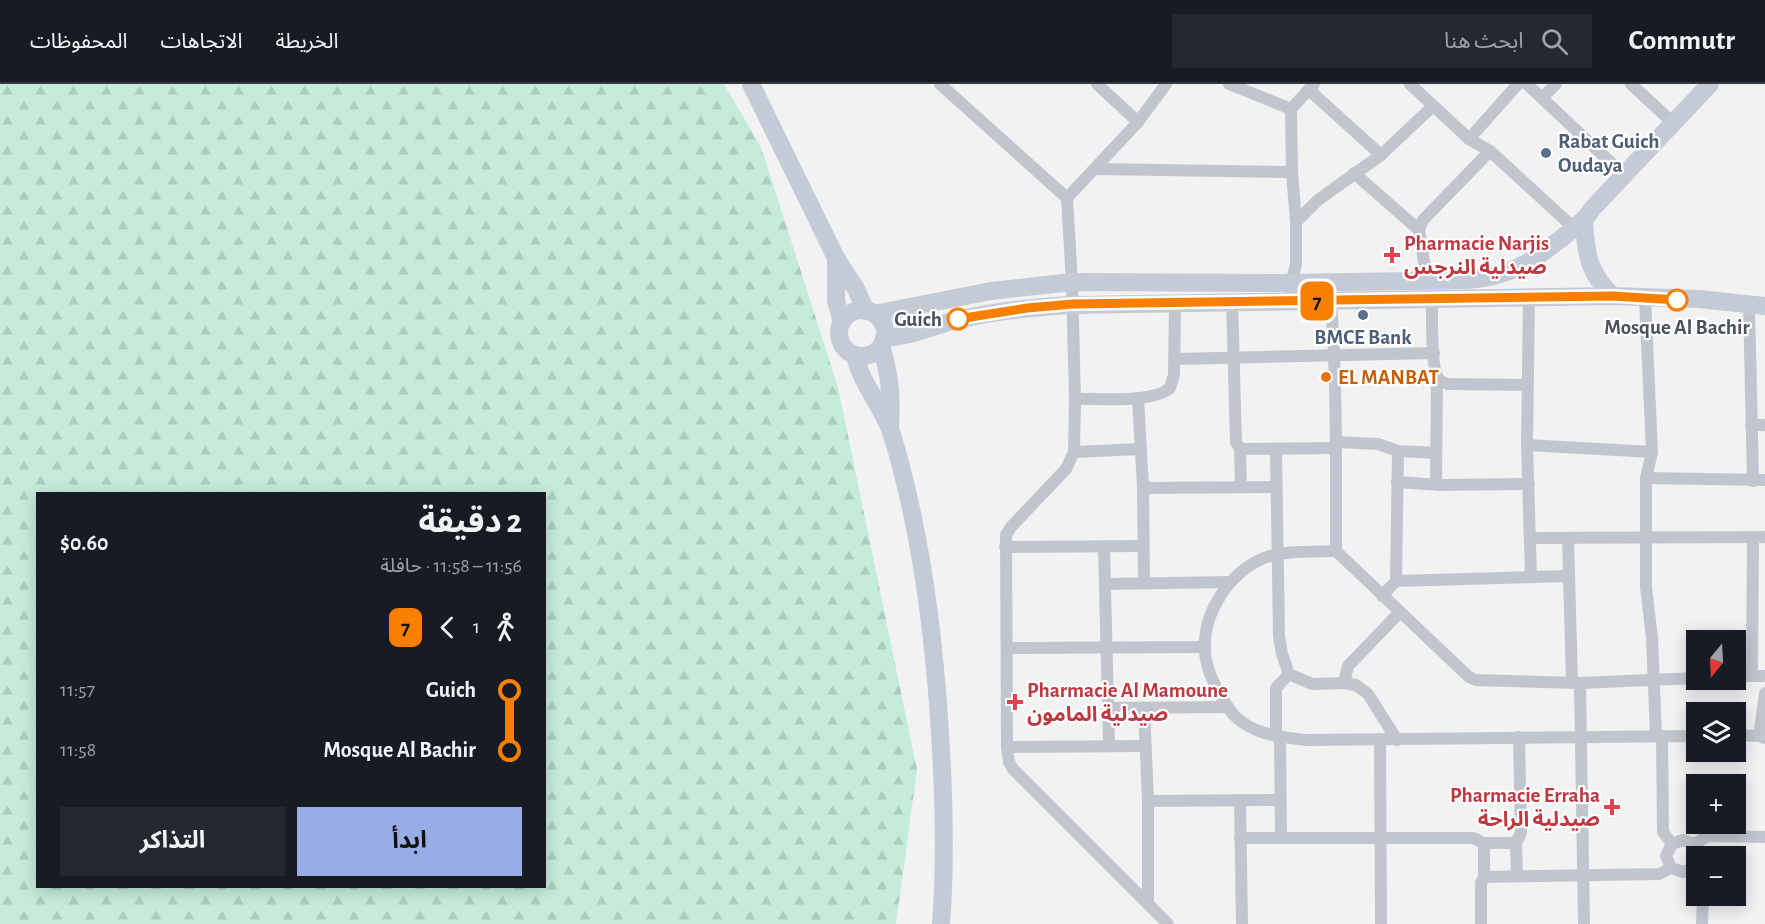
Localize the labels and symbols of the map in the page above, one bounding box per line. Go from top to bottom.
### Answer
place label: Rabat Guich Oudaya [1558,131,1659,176]
marker: Rabat Guich Oudaya [1539,146,1553,160]
place label: Pharmacie Narjis صيدلية النرجس [1404,233,1549,279]
marker: Pharmacie Narjis صيدلية النرجس [1385,248,1399,262]
line badge: 7 [1298,282,1336,320]
marker: Mosque Al Bachir [1666,289,1688,311]
marker: Guich [947,308,969,330]
marker: BMCE Bank [1356,308,1370,322]
place label: Guich [894,309,942,330]
place label: Mosque Al Bachir [1604,317,1750,338]
place label: BMCE Bank [1314,327,1412,348]
place label: EL MANBAT [1338,367,1440,388]
marker: EL MANBAT [1319,370,1333,384]
north arrow [1686,630,1746,690]
place label: Pharmacie Al Mamoune صيدلية المامون [1027,680,1228,726]
marker: Pharmacie Al Mamoune صيدلية المامون [1008,695,1022,709]
place label: Pharmacie Erraha صيدلية الراحة [1450,785,1600,831]
marker: Pharmacie Erraha صيدلية الراحة [1605,800,1619,814]

